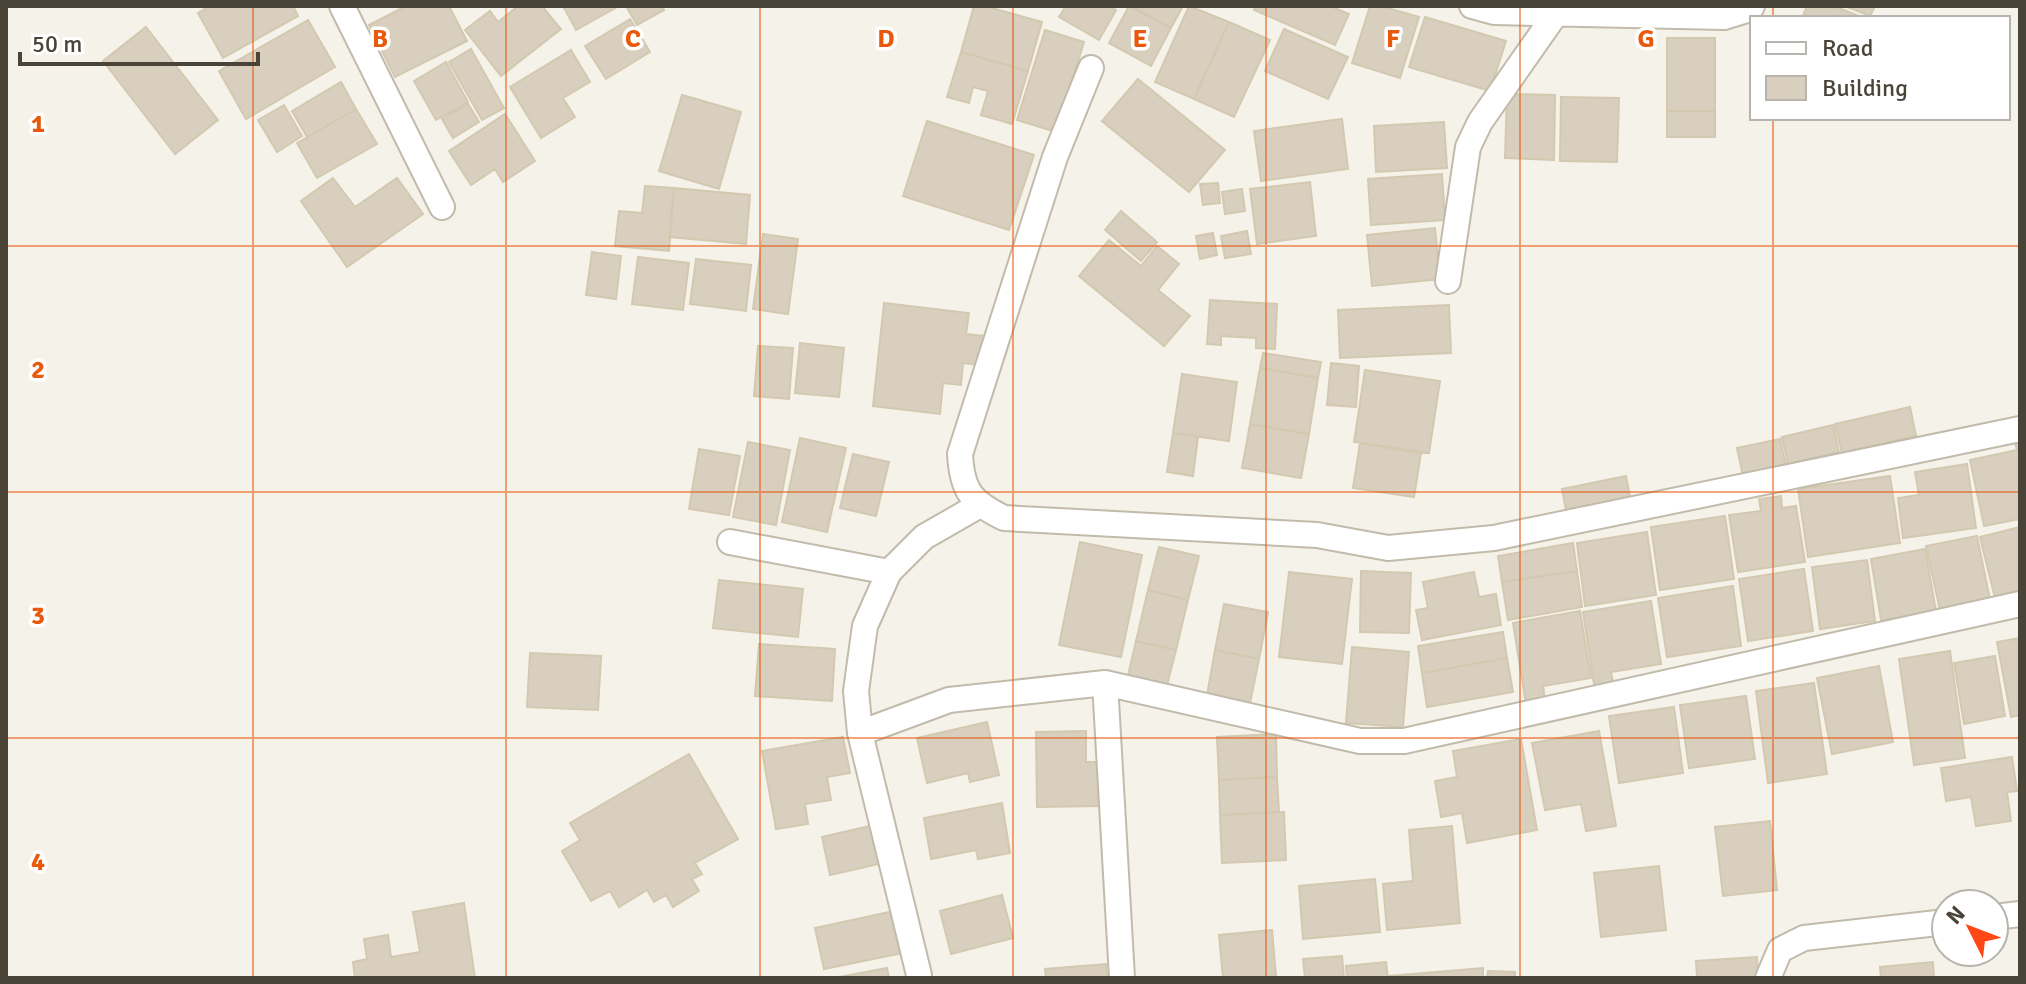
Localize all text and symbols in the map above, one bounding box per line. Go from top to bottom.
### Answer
scale bar [20,16,258,66]
legend [1750,16,2010,120]
text: B [372,23,388,55]
text: C [625,23,641,55]
text: D [877,23,895,55]
text: E [1133,23,1147,55]
text: F [1386,23,1400,55]
text: G [1637,23,1655,55]
text: 50 m [32,29,82,59]
text: Road [1822,33,1873,63]
text: Building [1822,73,1908,103]
text: 1 [31,108,45,140]
text: 2 [31,354,45,386]
text: 3 [31,600,45,632]
text: 4 [31,846,45,878]
north arrow [1930,888,2010,968]
text: N [1940,900,1971,930]

